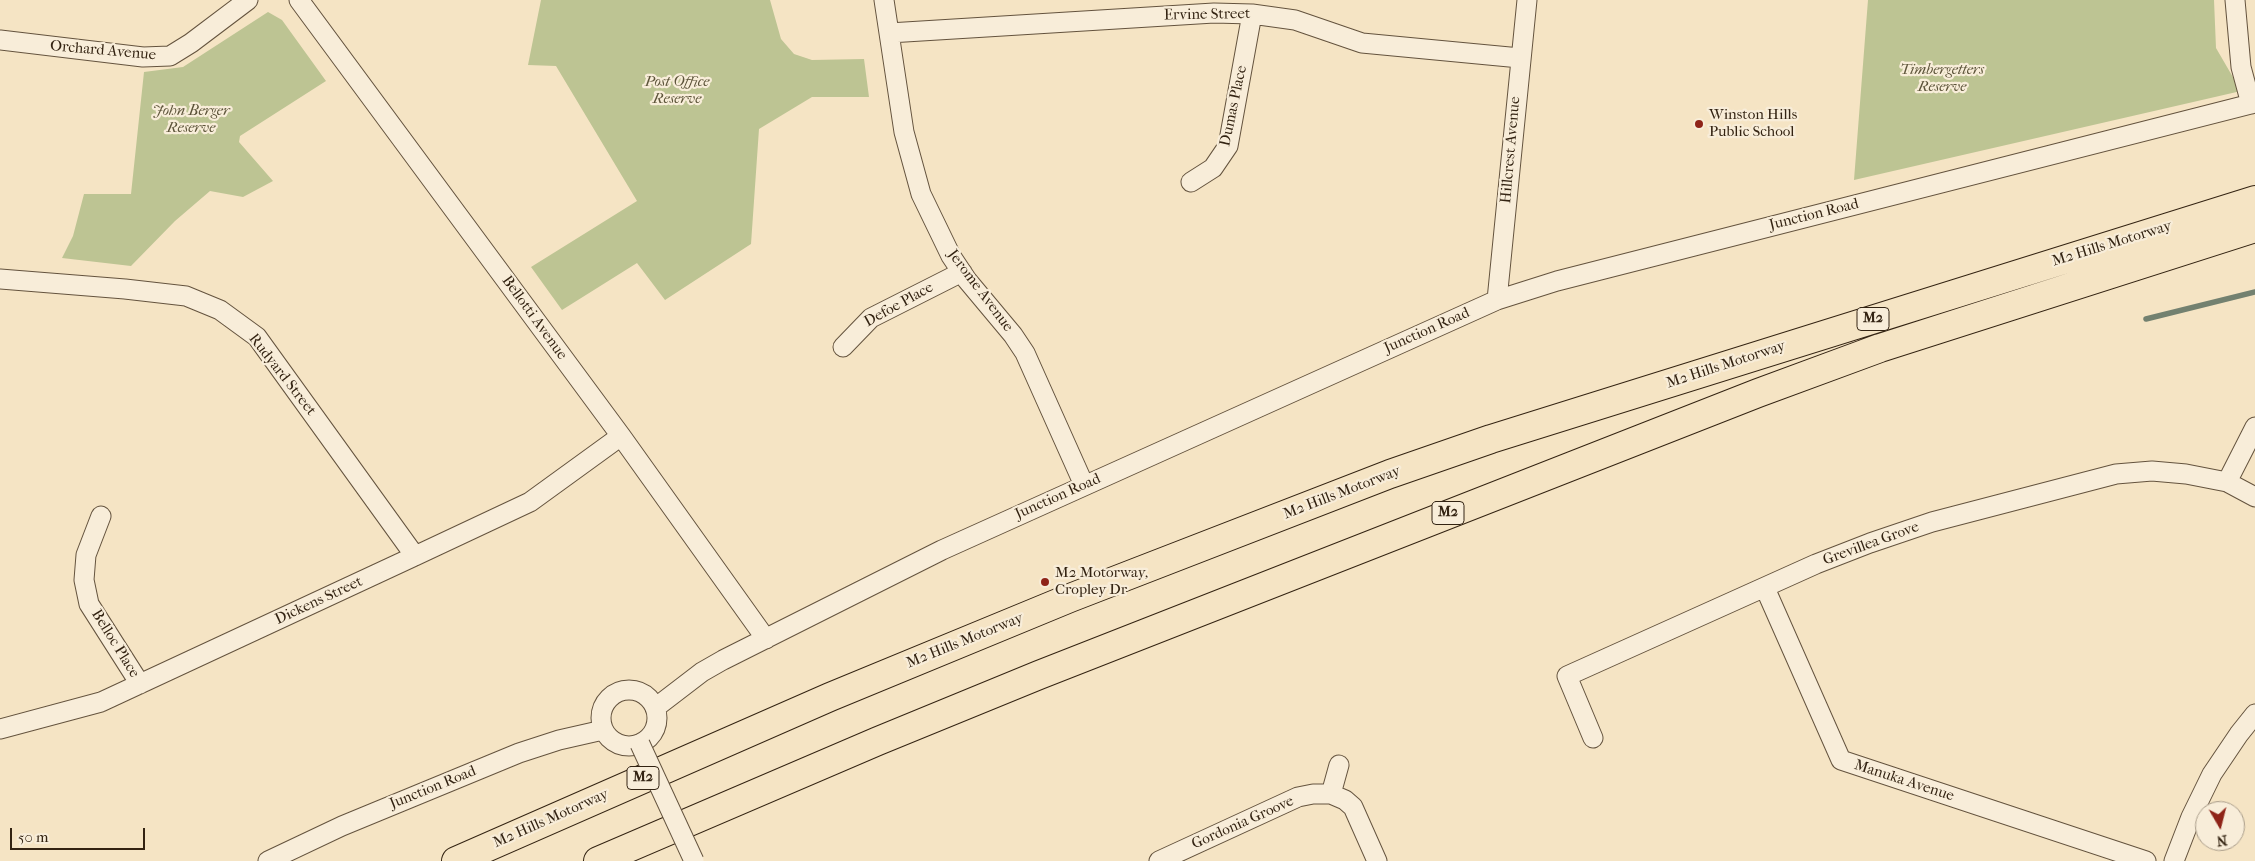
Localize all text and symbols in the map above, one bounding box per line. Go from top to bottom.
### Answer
street label: Ervine Street [1164,5,1250,25]
street label: Orchard Avenue [49,37,157,65]
park label: Timbergetters Reserve [1900,61,1984,96]
street label: Dumas Place [1217,64,1251,148]
park label: Post Office Reserve [645,73,709,108]
street label: Hillcrest Avenue [1497,96,1525,204]
park label: John Berger Reserve [152,102,230,137]
place label: Winston Hills Public School [1709,106,1797,141]
marker: Winston Hills Public School [1693,118,1705,130]
street label: Junction Road [1767,195,1861,235]
street label: M2 Hills Motorway [2050,217,2174,271]
street label: Jerome Avenue [943,246,1017,336]
street label: Bellotti Avenue [497,272,571,364]
street label: Defoe Place [861,279,937,331]
street label: Junction Road [1381,304,1473,358]
road number: M2 [1857,308,1889,330]
street label: Rudyard Street [244,330,320,420]
street label: M2 Hills Motorway [1664,337,1788,393]
street label: M2 Hills Motorway [1281,462,1403,524]
street label: Junction Road [1012,470,1104,524]
road number: M2 [1432,502,1464,524]
street label: Grevillea Grove [1821,518,1921,570]
place label: M2 Motorway, Cropley Dr [1055,564,1148,599]
street label: Dickens Street [272,573,366,629]
marker: M2 Motorway, Cropley Dr [1039,576,1051,588]
street label: Belloc Place [87,607,143,681]
street label: M2 Hills Motorway [904,609,1026,673]
street label: Manuka Avenue [1852,756,1956,806]
street label: Junction Road [387,762,479,814]
road number: M2 [627,766,659,790]
street label: M2 Hills Motorway [491,786,611,852]
street label: Gordonia Groove [1189,792,1297,854]
north arrow [2195,801,2245,851]
scale bar [12,818,148,850]
text: 50 m [18,828,48,846]
text: N [2216,831,2228,850]

